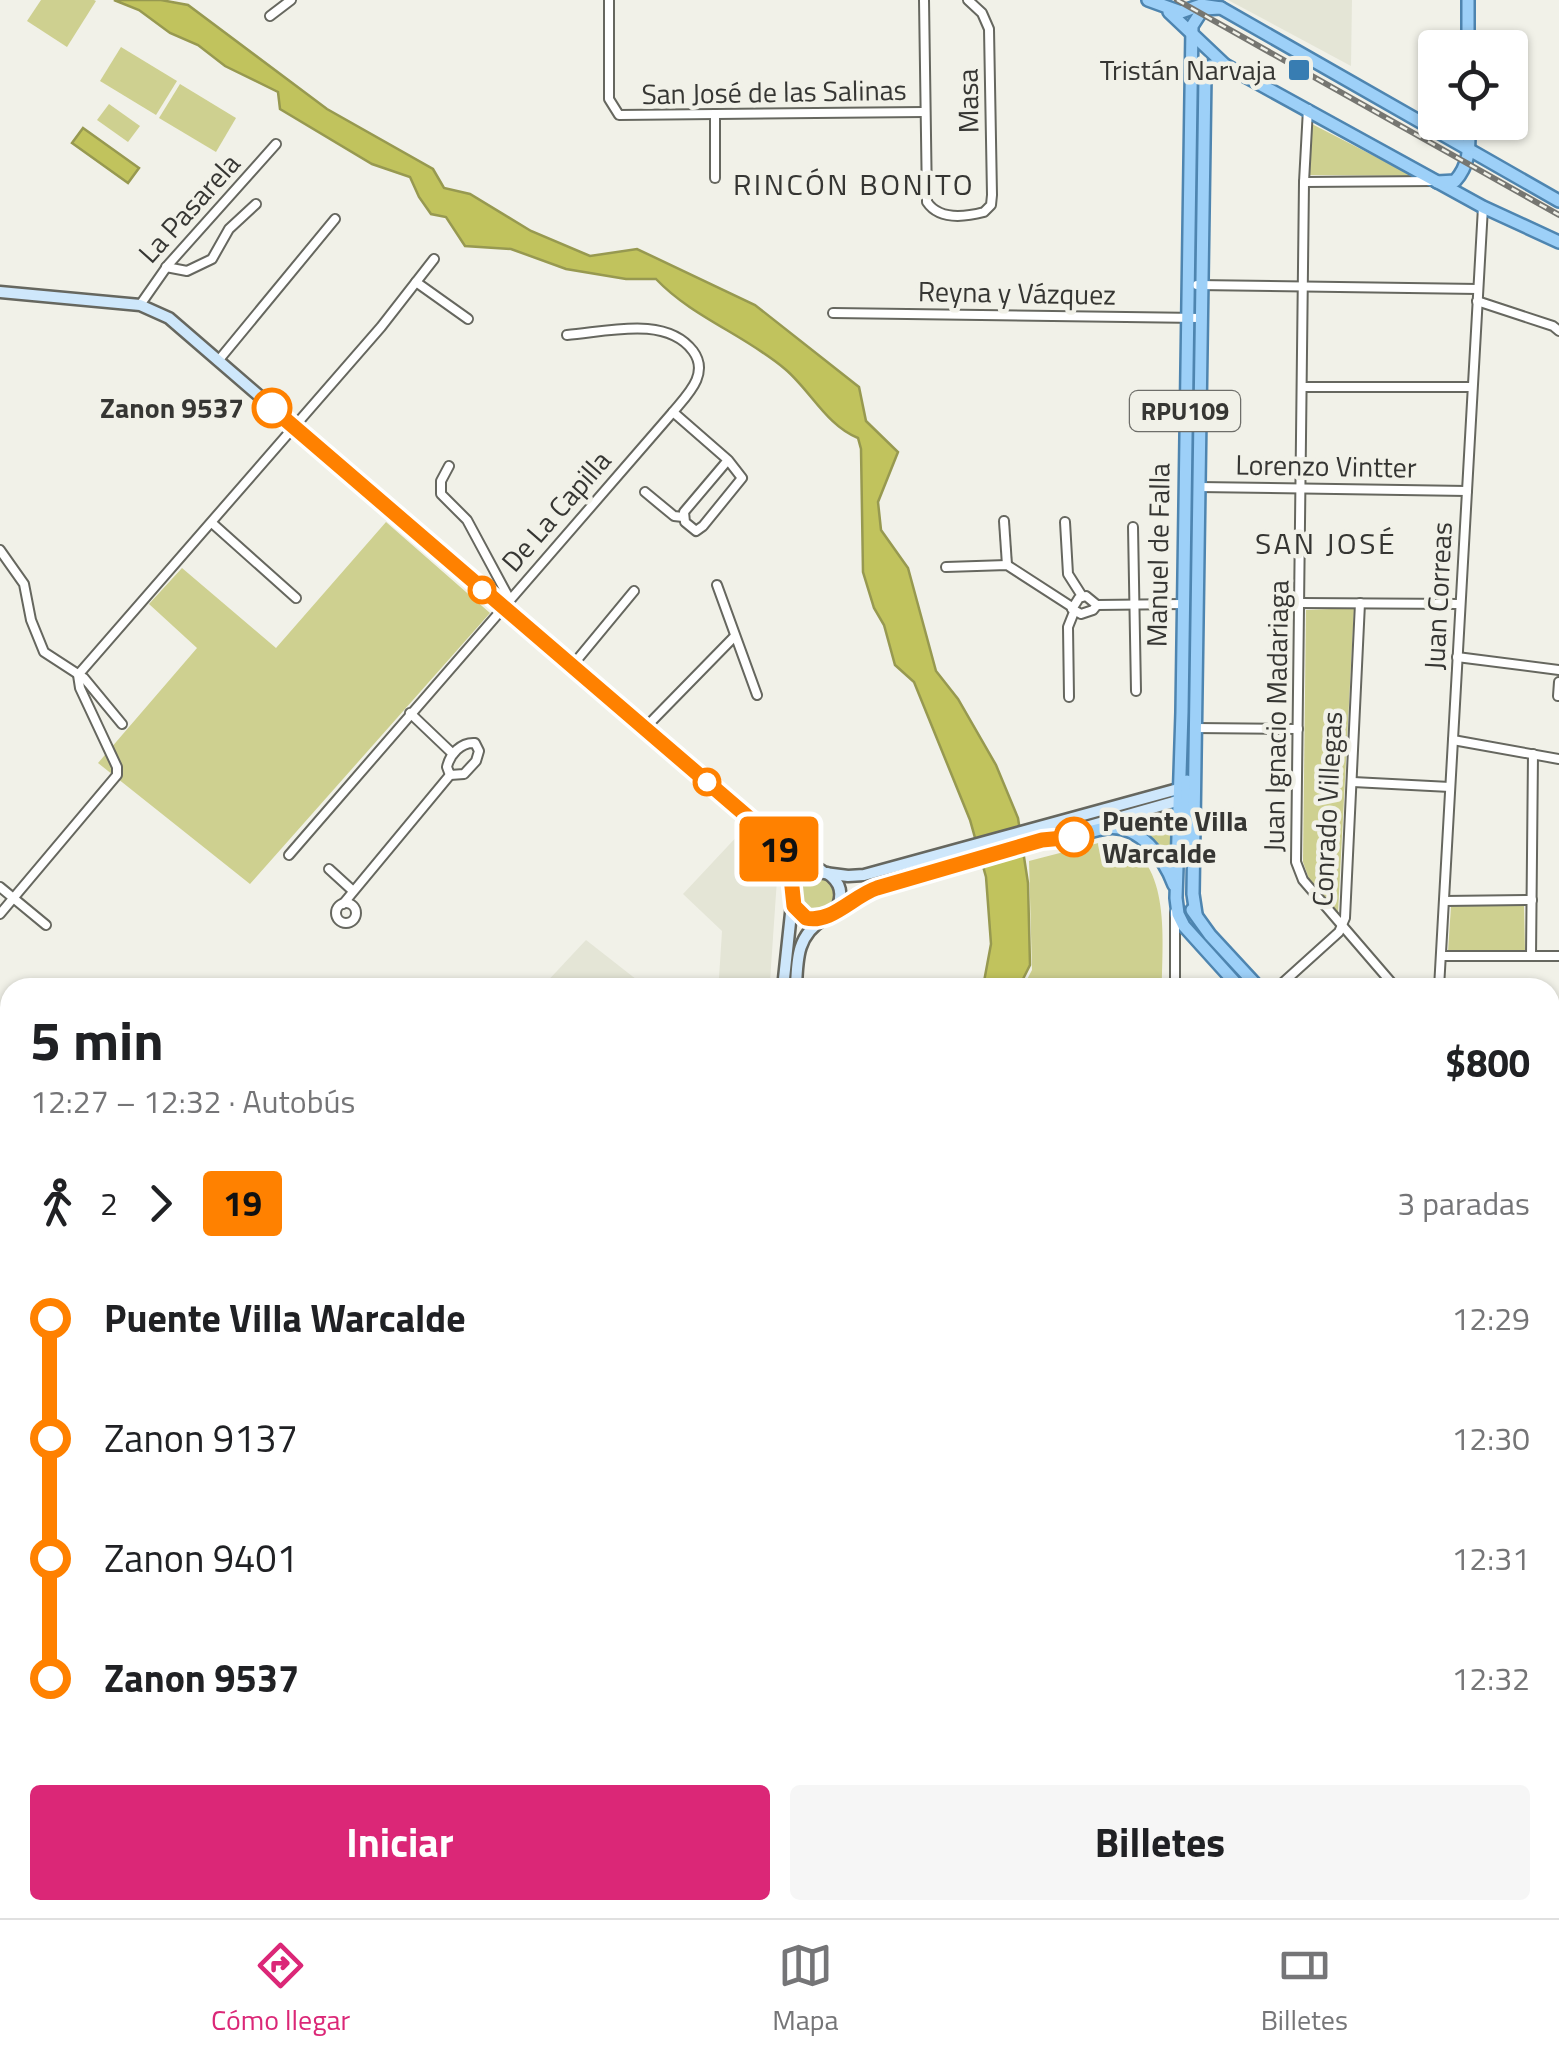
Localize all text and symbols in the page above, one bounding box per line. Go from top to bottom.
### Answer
map controls [1418,30,1528,140]
button: locate [1418,30,1528,140]
place label: Tristán Narvaja [1100,48,1276,91]
marker: Tristán Narvaja [1286,57,1312,83]
street label: San José de las Salinas [641,68,907,115]
street label: Masa [945,68,990,134]
street label: La Pasarela [127,143,250,272]
district label: RINCÓN BONITO [733,161,975,207]
street label: Reyna y Vázquez [918,269,1116,316]
place label: Zanon 9537 [100,386,244,429]
marker: Zanon 9537 [253,389,291,427]
road number: RPU109 [1130,391,1240,431]
street label: De La Capilla [490,440,621,581]
street label: Lorenzo Vintter [1235,442,1417,489]
street label: Manuel de Falla [1134,463,1181,647]
district label: SAN JOSÉ [1255,520,1397,566]
street label: Juan Correas [1412,521,1463,671]
unlabelled marker [469,577,495,603]
street label: Juan Ignacio Madariaga [1252,580,1299,852]
street label: Conrado Villegas [1300,710,1353,908]
unlabelled marker [694,769,720,795]
place label: Puente Villa Warcalde [1102,799,1248,874]
line badge: 19 [734,816,824,882]
marker: Puente Villa Warcalde [1055,818,1093,856]
text: 19 [759,822,799,876]
text: 5 min [30,998,164,1081]
text: $800 [1445,1034,1530,1092]
text: 12:27 – 12:32 · Autobús [30,1077,355,1125]
icon: walk [30,1176,85,1231]
icon: forward [133,1176,188,1231]
text: 19 [223,1176,262,1230]
text: 2 [100,1179,118,1227]
text: 3 paradas [1397,1179,1530,1227]
text: Puente Villa Warcalde [104,1289,466,1347]
text: 12:29 [1451,1294,1530,1342]
text: Zanon 9137 [104,1409,298,1467]
text: 12:30 [1451,1414,1530,1462]
text: Zanon 9401 [104,1529,298,1587]
text: 12:31 [1451,1534,1530,1582]
text: Zanon 9537 [104,1649,299,1707]
text: 12:32 [1451,1654,1530,1702]
button: Iniciar [30,1785,770,1900]
button: Billetes [790,1785,1530,1900]
tab: Cómo llegar [211,1938,350,2041]
tab: Mapa [772,1938,839,2041]
tab: Billetes [1261,1938,1348,2041]

